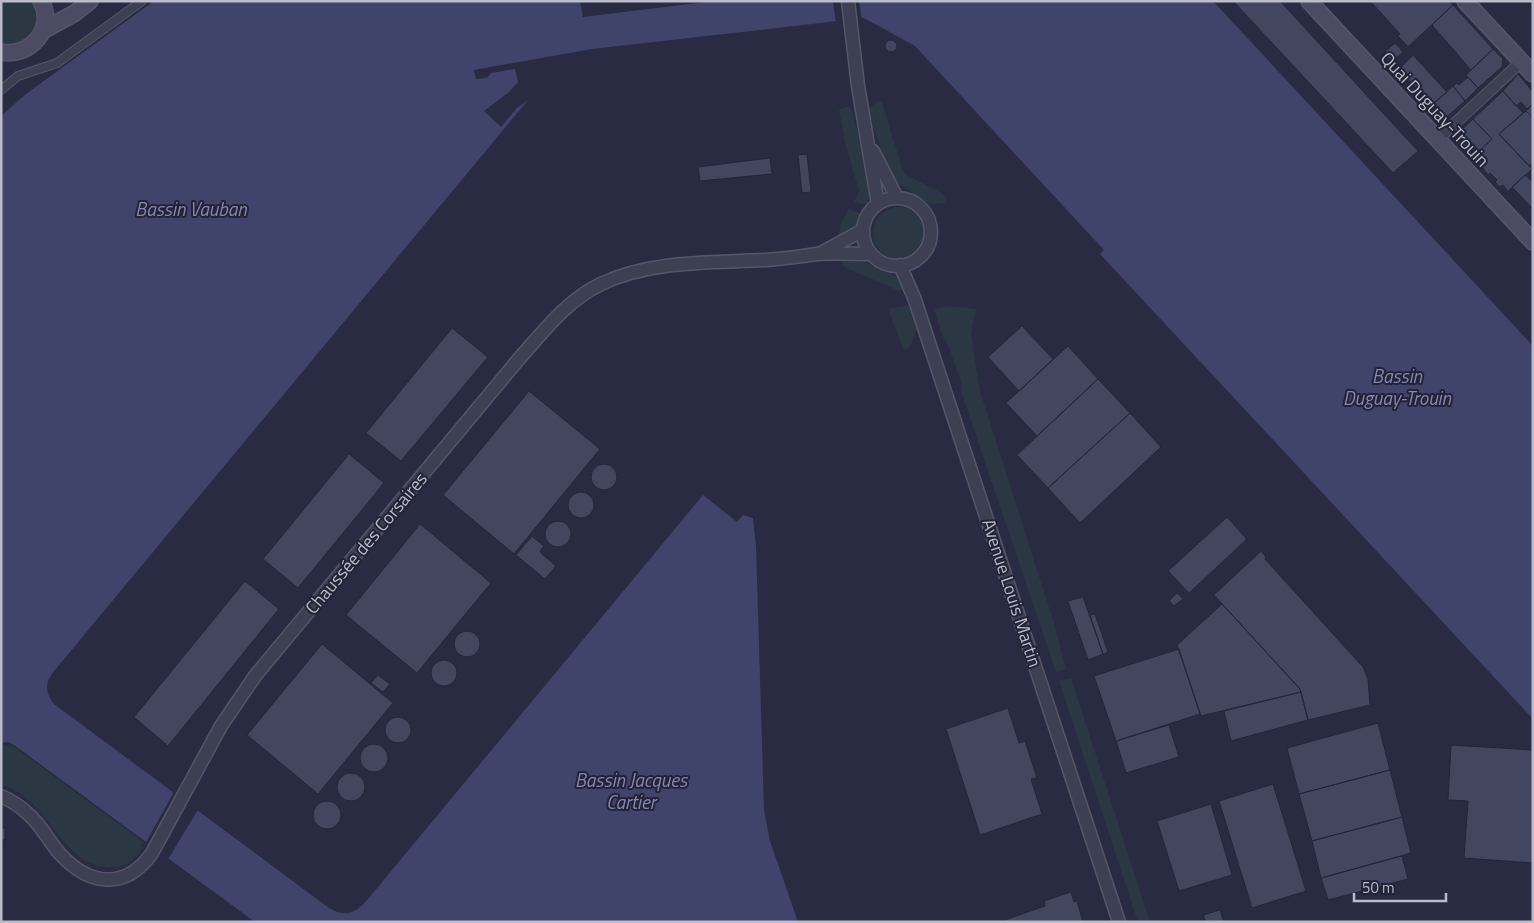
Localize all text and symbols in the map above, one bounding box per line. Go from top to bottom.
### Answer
street label: Quai Duguay-Trouin [1374,45,1496,173]
water label: Bassin Vauban [135,194,247,223]
water label: Bassin Duguay-Trouin [1343,361,1452,412]
street label: Chaussée des Corsaires [298,466,434,620]
street label: Avenue Louis Martin [975,515,1049,671]
water label: Bassin Jacques Cartier [575,765,689,816]
scale bar [1354,870,1446,902]
text: 50 m [1362,876,1395,899]

